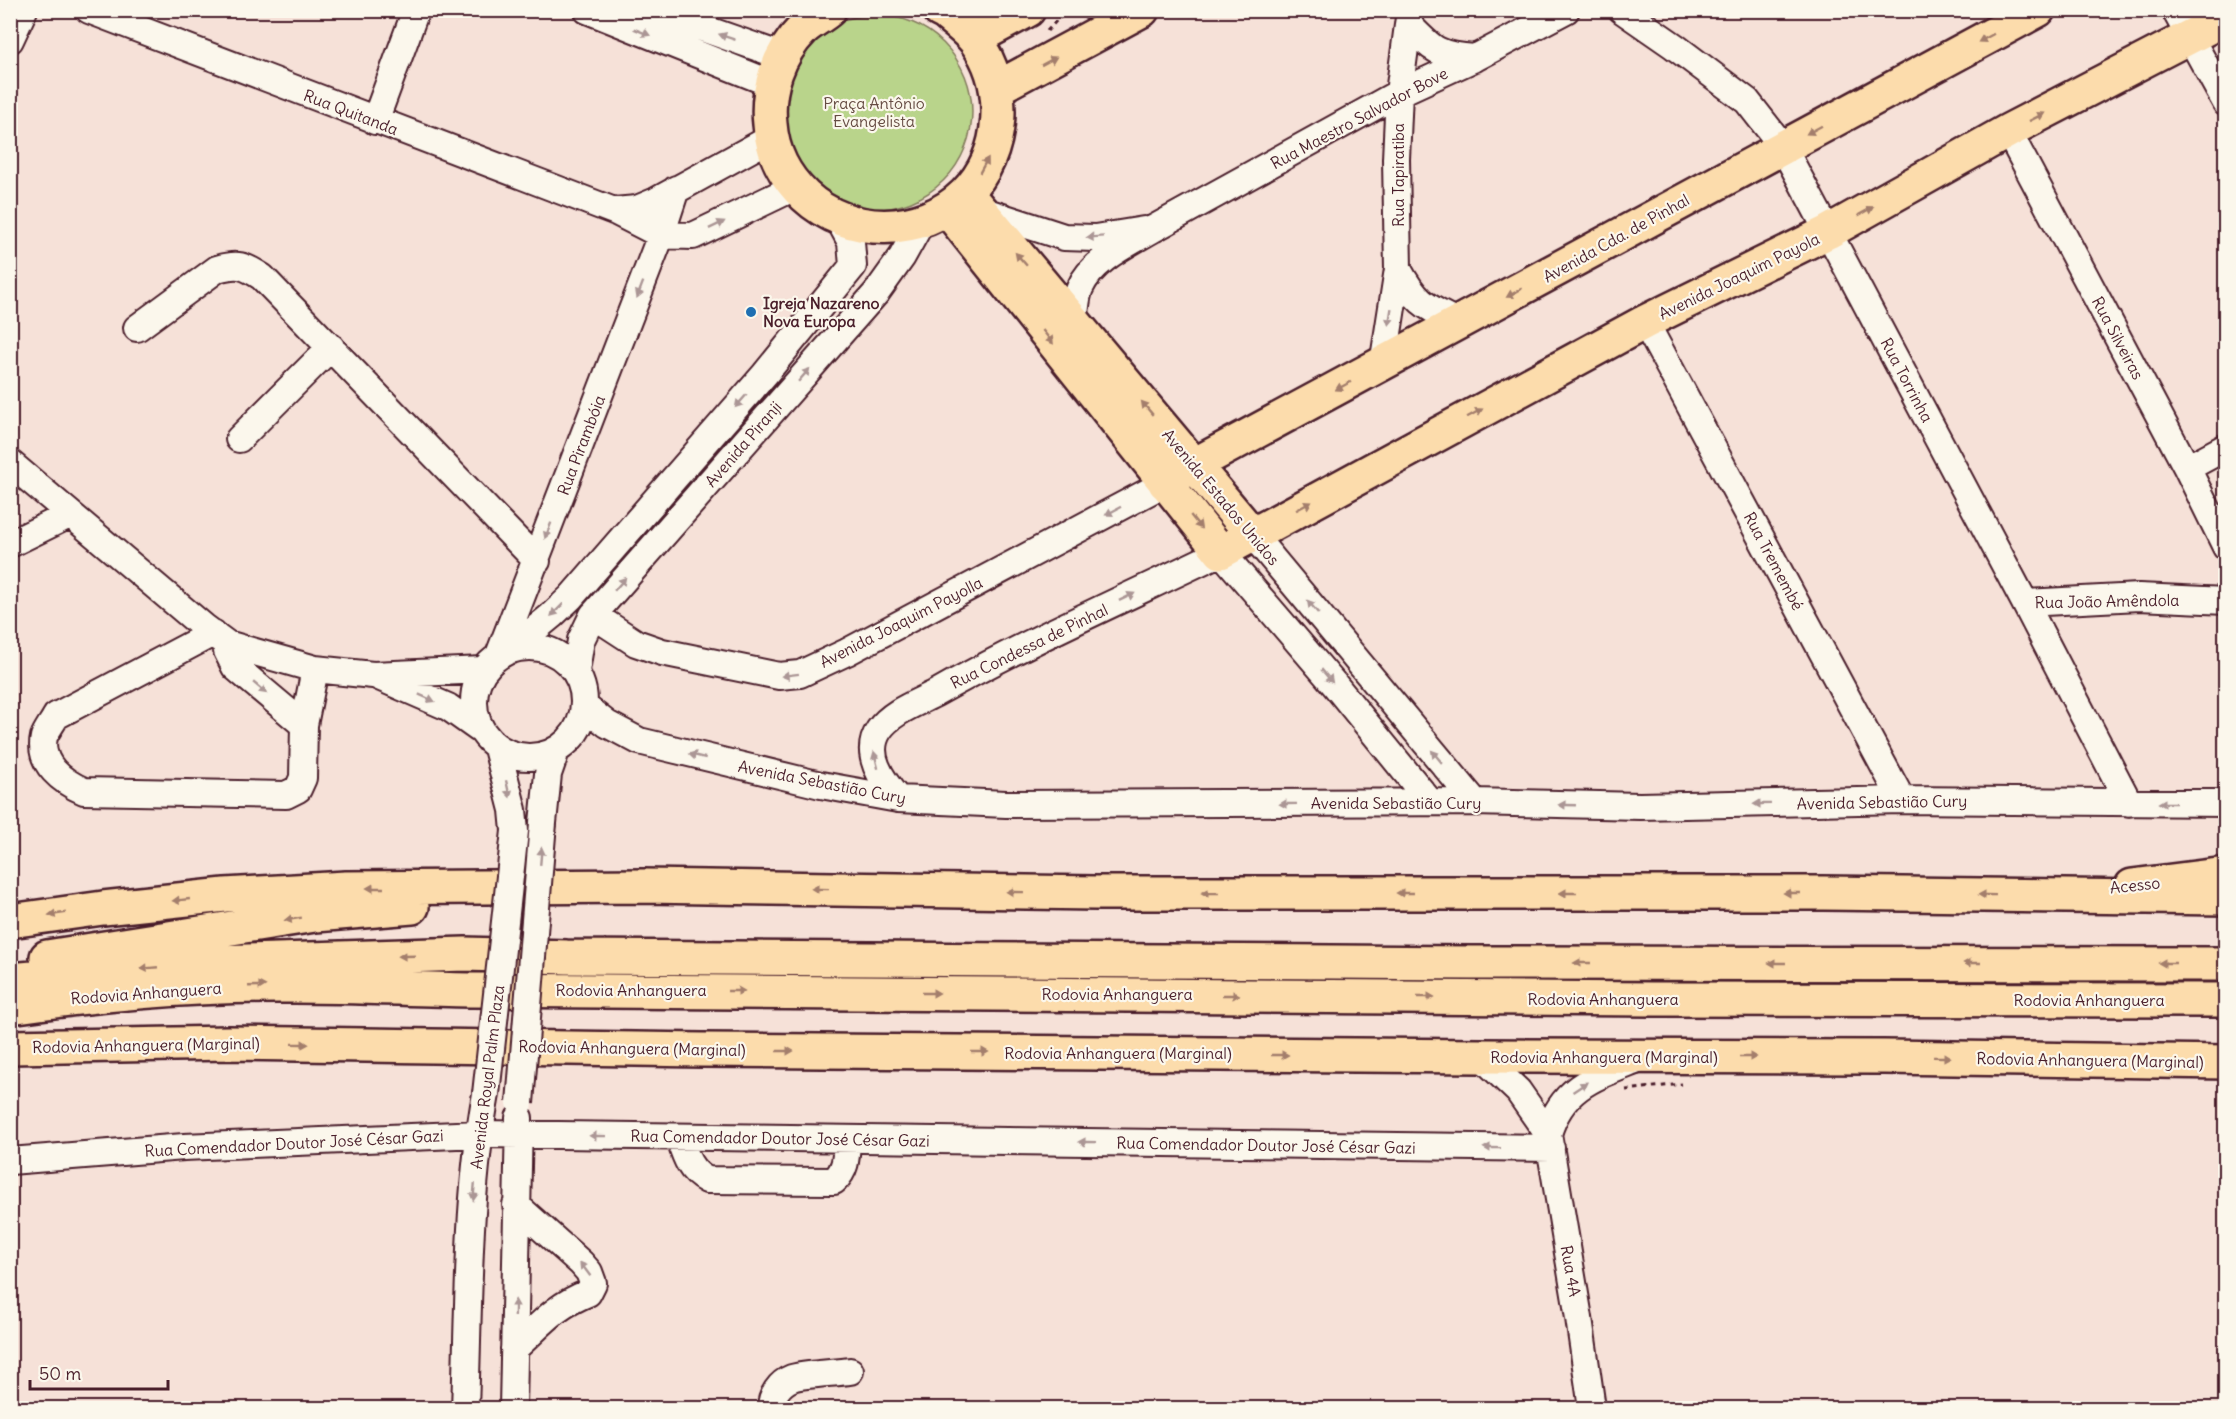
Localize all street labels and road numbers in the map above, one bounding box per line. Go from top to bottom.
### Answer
street label: Rua Maestro Salvador Bove [1267,63,1451,173]
street label: Rua Quitanda [301,85,401,139]
street label: Rua Tapiratiba [1388,123,1408,227]
street label: Avenida Cda. de Pinhal [1539,189,1693,287]
street label: Avenida Joaquim Payola [1655,228,1823,324]
street label: Rua Silveiras [2088,293,2148,383]
street label: Rua Torrinha [1876,334,1938,426]
street label: Rua Pirambóia [553,392,609,498]
street label: Avenida Piranji [700,397,786,491]
street label: Avenida Estados Unidos [1158,425,1284,569]
street label: Rua Tremembé [1740,508,1808,614]
street label: Avenida Joaquim Payolla [816,572,986,672]
street label: Rua João Amêndola [2035,590,2179,612]
street label: Rua Condessa de Pinhal [947,599,1111,693]
street label: Avenida Sebastião Cury [736,756,908,808]
street label: Avenida Sebastião Cury [1797,791,1967,813]
street label: Avenida Sebastião Cury [1311,793,1481,813]
street label: Acesso [2109,872,2161,898]
street label: Rodovia Anhanguera [70,978,222,1008]
street label: Rodovia Anhanguera [555,980,707,1000]
street label: Avenida Royal Palm Plaza [466,984,508,1170]
street label: Rodovia Anhanguera [1041,984,1193,1004]
street label: Rodovia Anhanguera [1527,989,1679,1009]
street label: Rodovia Anhanguera [2013,990,2165,1010]
street label: Rodovia Anhanguera (Marginal) [32,1033,260,1057]
street label: Rodovia Anhanguera (Marginal) [518,1036,746,1060]
street label: Rodovia Anhanguera (Marginal) [1004,1043,1232,1063]
street label: Rodovia Anhanguera (Marginal) [1490,1047,1718,1067]
street label: Rodovia Anhanguera (Marginal) [1976,1048,2204,1072]
street label: Rua Comendador Doutor José César Gazi [144,1125,444,1161]
street label: Rua Comendador Doutor José César Gazi [630,1125,930,1151]
street label: Rua Comendador Doutor José César Gazi [1116,1132,1416,1158]
street label: Rua 4A [1557,1244,1585,1298]

